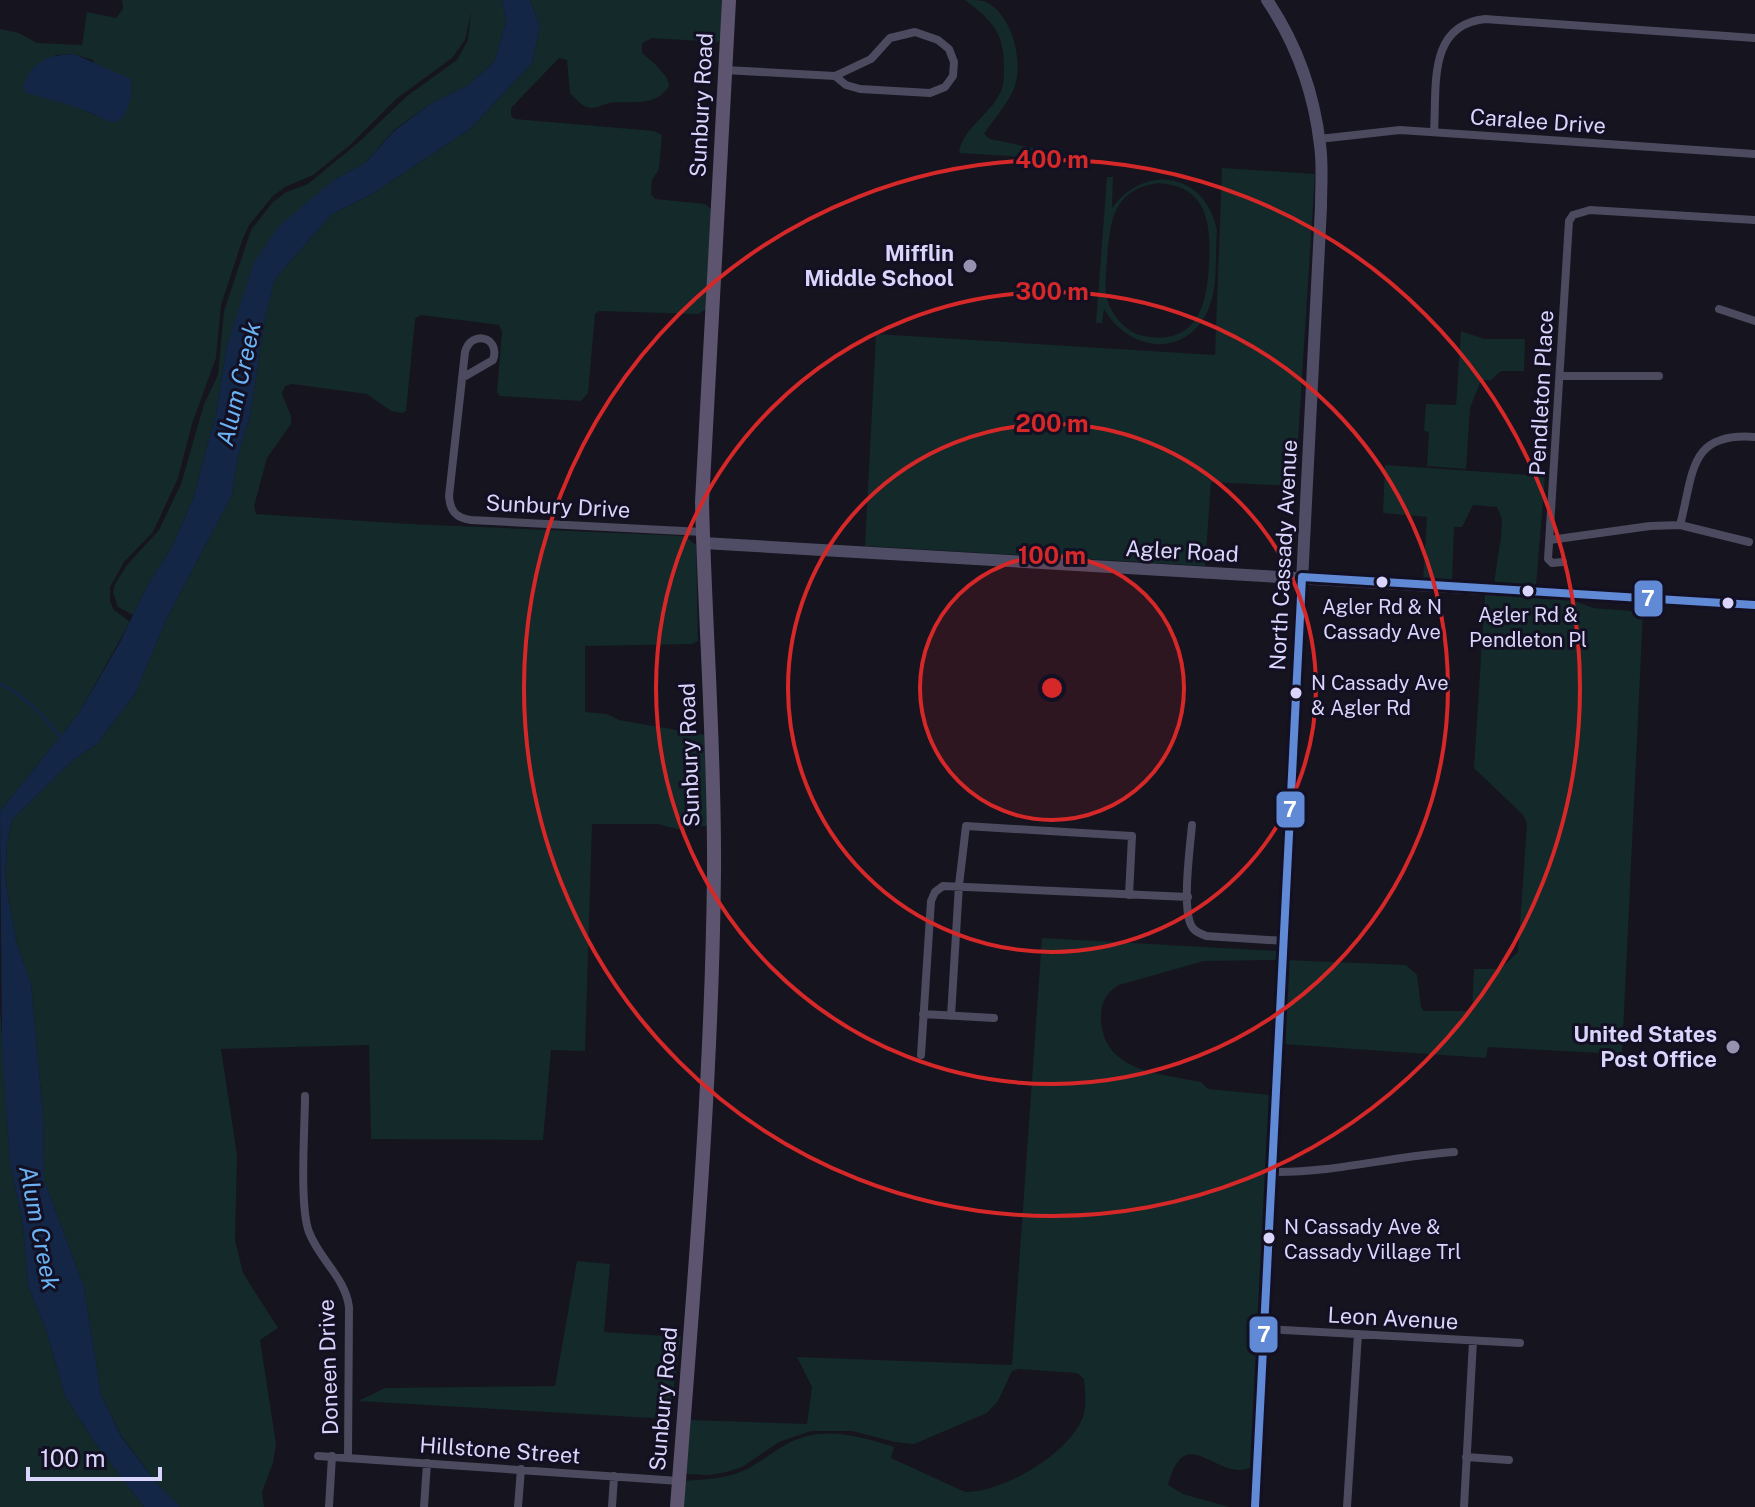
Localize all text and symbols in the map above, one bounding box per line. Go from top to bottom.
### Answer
street label: Sunbury Road [684,32,718,178]
street label: Caralee Drive [1469,103,1607,139]
text: 400 m [1015,145,1089,173]
place label: Mifflin Middle School [804,240,954,291]
marker: Mifflin Middle School [961,257,979,275]
text: 300 m [1015,277,1089,305]
street label: Pendleton Place [1524,309,1558,477]
water label: Alum Creek [210,319,266,448]
text: 200 m [1015,409,1089,437]
street label: North Cassady Avenue [1264,439,1302,671]
street label: Sunbury Drive [485,489,631,523]
street label: Agler Road [1125,535,1239,567]
text: 100 m [1018,541,1086,569]
marker: Agler Rd & N Cassady Ave [1374,574,1390,590]
line badge: 7 [1633,579,1664,618]
marker: Agler Rd & Pendleton Pl [1520,583,1536,599]
text: 7 [1641,585,1655,611]
place label: Agler Rd & N Cassady Ave [1322,595,1442,644]
unlabelled marker [1720,595,1736,611]
place label: Agler Rd & Pendleton Pl [1469,603,1587,652]
place label: N Cassady Ave & Agler Rd [1311,671,1448,720]
centre of rings [1038,674,1066,702]
street label: Sunbury Road [673,682,705,828]
marker: N Cassady Ave & Agler Rd [1288,685,1304,701]
line badge: 7 [1275,790,1306,829]
text: 7 [1283,796,1297,822]
place label: United States Post Office [1573,1021,1717,1072]
marker: United States Post Office [1724,1038,1742,1056]
water label: Alum Creek [14,1163,66,1293]
place label: N Cassady Ave & Cassady Village Trl [1284,1215,1461,1264]
marker: N Cassady Ave & Cassady Village Trl [1261,1230,1277,1246]
street label: Doneen Drive [313,1299,343,1435]
street label: Leon Avenue [1327,1302,1459,1334]
line badge: 7 [1248,1315,1279,1354]
text: 7 [1257,1321,1271,1347]
street label: Sunbury Road [644,1326,682,1472]
scale bar [28,1431,160,1481]
street label: Hillstone Street [419,1431,581,1469]
text: 100 m [40,1444,106,1472]

